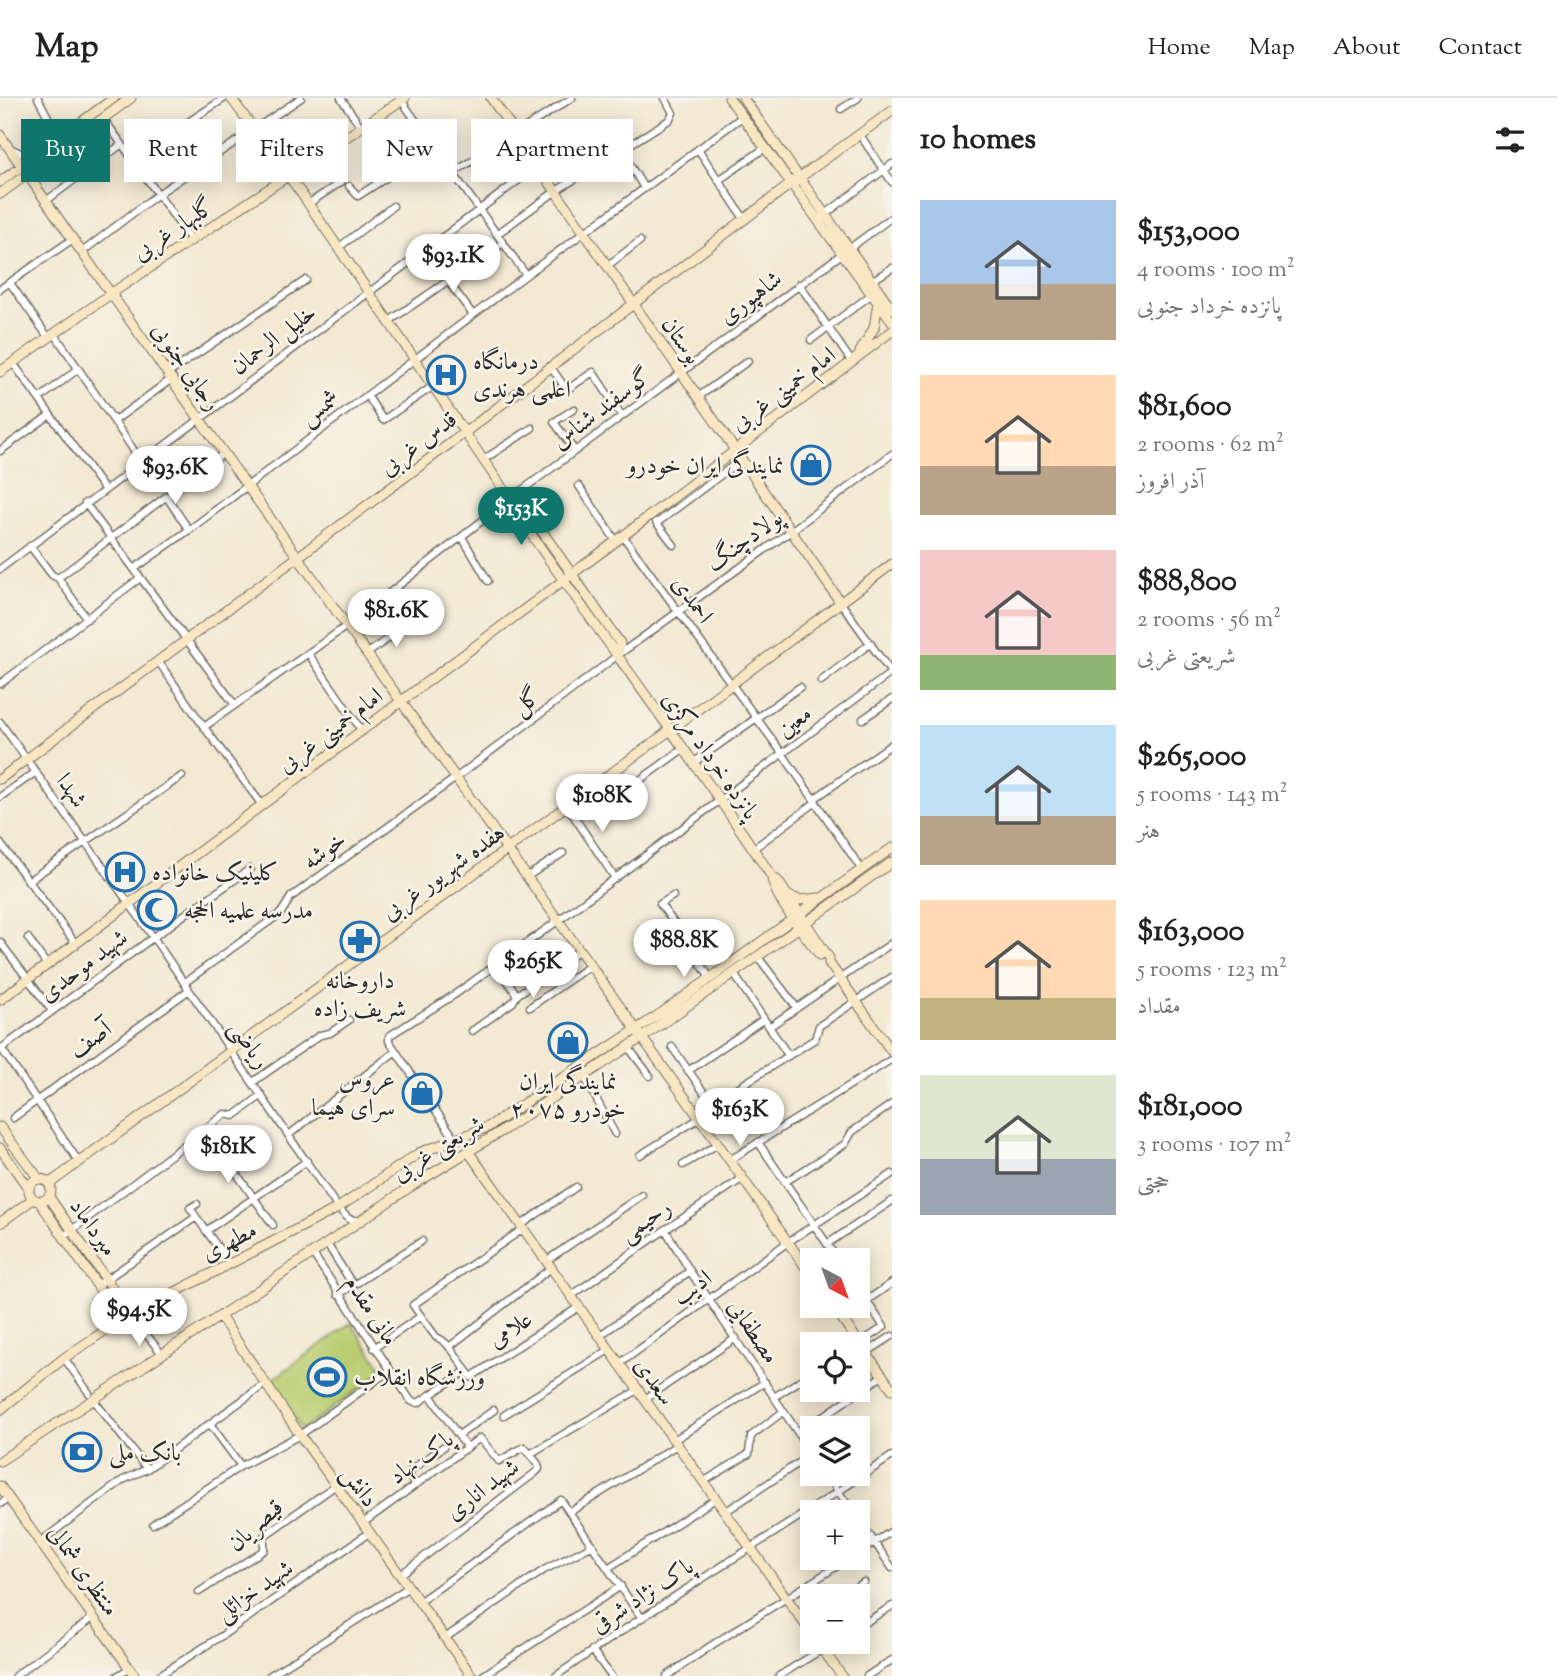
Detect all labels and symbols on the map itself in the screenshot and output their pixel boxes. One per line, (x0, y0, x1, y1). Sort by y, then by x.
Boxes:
street label: گلبهار غربی (126, 191, 222, 271)
pin: $93.1K (396, 234, 510, 294)
street label: شاهپوری (712, 263, 790, 334)
street label: خلیل الرحمان (224, 297, 324, 384)
street label: بوستان (652, 310, 709, 372)
street label: رجایی جنوبی (142, 316, 228, 419)
street label: امام خمینی غربی (724, 340, 845, 443)
place label: درمانگاه اعلمی هرندی (473, 346, 571, 408)
hospital icon: درمانگاه اعلمی هرندی (425, 354, 467, 396)
street label: گوسفند شناس (545, 361, 660, 459)
street label: شمس (293, 382, 347, 435)
street label: قدس غربی (373, 404, 465, 485)
shop icon: نمایندگی ایران خودرو (790, 444, 832, 486)
pin: $93.6K (118, 446, 232, 506)
place label: نمایندگی ایران خودرو (624, 447, 784, 484)
pin: $153K (472, 488, 570, 547)
street label: پولادچنگ (700, 501, 792, 581)
street label: احمدی (662, 569, 721, 631)
pin: $81.6K (339, 589, 453, 649)
street label: گل (506, 680, 549, 725)
street label: امام خمینی غربی (271, 681, 392, 784)
street label: پانزده خرداد مرکزی (652, 685, 767, 828)
street label: معین (770, 698, 820, 747)
street label: شهدا (46, 767, 95, 816)
pin: $108K (553, 774, 651, 834)
street label: هفده شهریور غربی (375, 817, 513, 930)
street label: خوشه (296, 824, 354, 879)
hospital icon: کلینیک خانواده (104, 851, 146, 893)
place label: کلینیک خانواده (152, 857, 278, 891)
mosque icon: مدرسه علمیه الحجه (136, 889, 178, 931)
place label: مدرسه علمیه الحجه (184, 895, 313, 929)
pharmacy icon: داروخانه شریف زاده (339, 920, 381, 962)
pin: $88.8K (627, 920, 741, 979)
street label: شهید موحدی (33, 922, 136, 1011)
pin: $265K (484, 940, 582, 1000)
place label: داروخانه شریف زاده (314, 965, 406, 1027)
street label: آصف (63, 1012, 122, 1068)
street label: ریاضی (219, 1014, 277, 1077)
shop icon: نمایندگی ایران خودرو ۲۰۷۵ (547, 1021, 589, 1063)
place label: نمایندگی ایران خودرو ۲۰۷۵ (510, 1063, 626, 1128)
place label: عروس سرای هیما (312, 1064, 395, 1126)
shop icon: عروس سرای هیما (401, 1072, 443, 1114)
pin: $163K (691, 1088, 789, 1148)
street label: شریعتی غربی (386, 1108, 492, 1191)
pin: $181K (179, 1126, 277, 1185)
street label: میرداماد (60, 1192, 125, 1264)
street label: رحیمی (613, 1192, 679, 1251)
street label: مطهری (196, 1214, 264, 1271)
north arrow (800, 1248, 870, 1318)
street label: ادیب (666, 1263, 720, 1315)
street label: مانی مقدم (333, 1269, 406, 1354)
pin: $94.5K (82, 1288, 196, 1348)
street label: مصطفایی (718, 1293, 787, 1372)
street label: علامی (482, 1304, 540, 1358)
street label: سعدی (625, 1351, 682, 1413)
sports icon: ورزشگاه انقلاب (306, 1356, 348, 1398)
place label: ورزشگاه انقلاب (354, 1362, 485, 1396)
street label: پاک نهاد (383, 1423, 463, 1494)
bank icon: بانک ملی (61, 1431, 103, 1473)
place label: بانک ملی (109, 1437, 181, 1471)
street label: شهید اناری (439, 1452, 527, 1530)
street label: دانش (332, 1459, 385, 1515)
street label: قیصریان (221, 1492, 292, 1561)
street label: منتظری شمالی (38, 1518, 127, 1624)
street label: پاک نژاد شرقی (585, 1550, 703, 1643)
street label: شهید خزائلی (209, 1552, 301, 1631)

